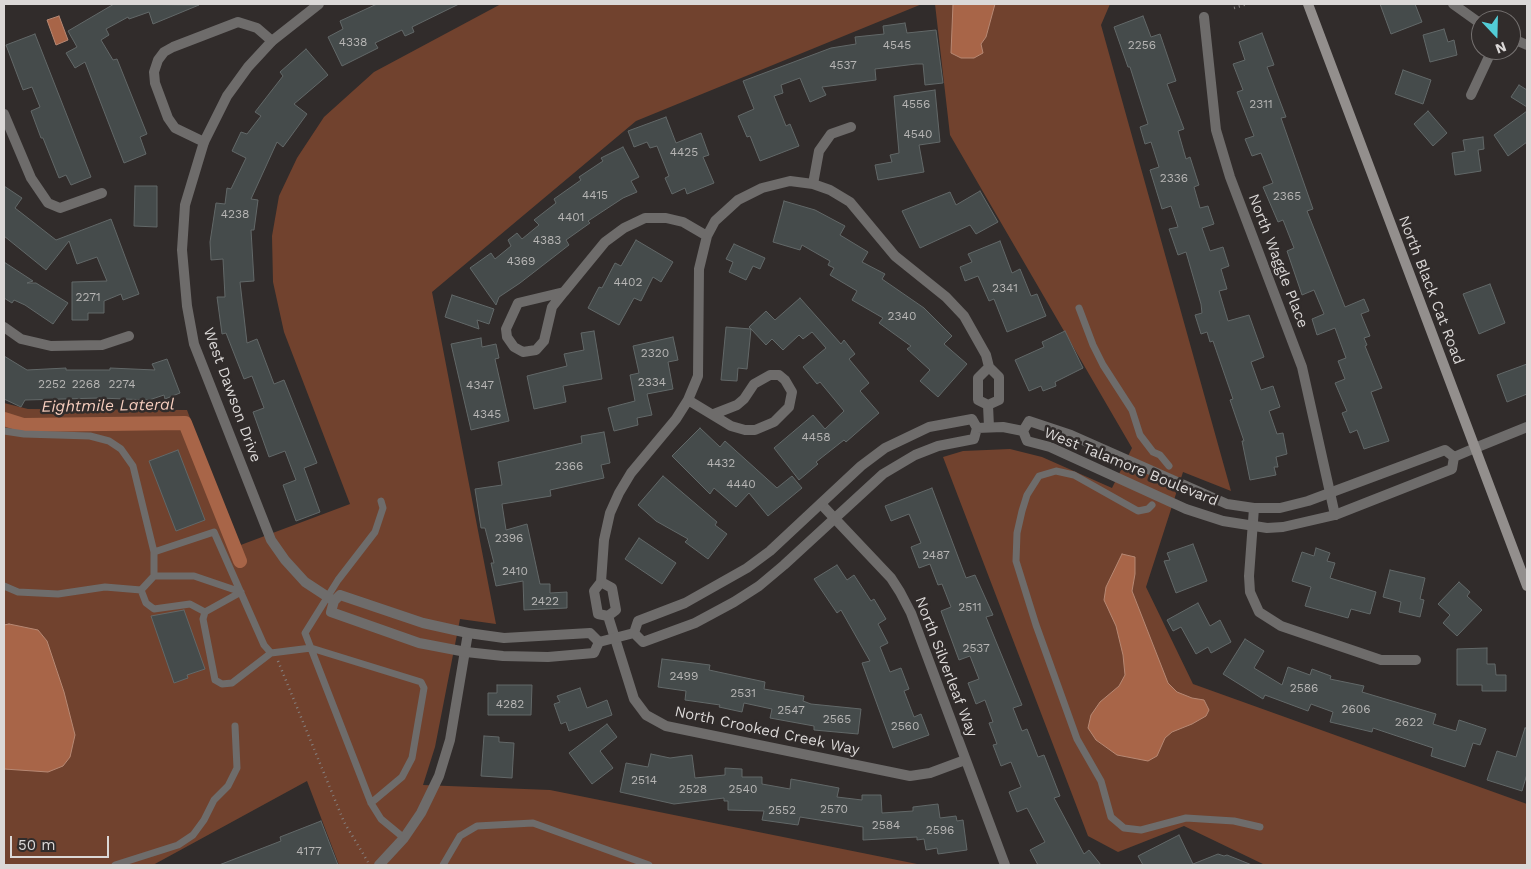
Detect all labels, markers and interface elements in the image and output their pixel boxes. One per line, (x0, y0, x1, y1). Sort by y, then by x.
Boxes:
north arrow (1471, 10, 1521, 60)
house number: 4338 (339, 35, 367, 49)
house number: 4545 (883, 38, 911, 52)
house number: 2256 (1128, 38, 1156, 52)
text: N (1493, 39, 1509, 57)
house number: 4537 (829, 58, 857, 72)
house number: 4556 (902, 97, 930, 111)
house number: 2311 (1249, 97, 1273, 111)
house number: 4540 (903, 127, 933, 141)
house number: 4425 (670, 145, 698, 159)
house number: 2336 (1160, 171, 1188, 185)
house number: 4415 (582, 188, 608, 202)
house number: 2365 (1273, 189, 1301, 203)
street label: North Waggle Place (1244, 191, 1312, 331)
house number: 4238 (221, 207, 249, 221)
house number: 4401 (558, 210, 584, 224)
street label: North Black Cat Road (1394, 213, 1468, 367)
house number: 4383 (533, 233, 561, 247)
house number: 4369 (506, 254, 536, 268)
house number: 4402 (613, 275, 643, 289)
house number: 2341 (992, 281, 1018, 295)
house number: 2271 (75, 290, 101, 304)
house number: 2340 (888, 309, 916, 323)
street label: West Dawson Drive (199, 325, 265, 465)
house number: 2320 (641, 346, 669, 360)
house number: 2334 (638, 375, 666, 389)
house number: 2252 (38, 377, 66, 391)
house number: 2268 (72, 377, 100, 391)
house number: 2274 (108, 377, 136, 391)
house number: 4347 (466, 378, 494, 392)
water label: Eightmile Lateral (41, 395, 175, 417)
house number: 4345 (473, 407, 501, 421)
street label: West Talamore Boulevard (1041, 424, 1221, 510)
house number: 4458 (801, 430, 831, 444)
house number: 4432 (707, 456, 735, 470)
house number: 2366 (555, 459, 583, 473)
house number: 4440 (726, 477, 756, 491)
house number: 2396 (495, 531, 523, 545)
house number: 2487 (922, 548, 950, 562)
house number: 2410 (502, 564, 528, 578)
house number: 2422 (531, 594, 559, 608)
street label: North Silverleaf Way (911, 594, 981, 740)
house number: 2511 (958, 600, 982, 614)
house number: 2537 (962, 641, 990, 655)
house number: 2499 (670, 669, 698, 683)
house number: 2586 (1290, 681, 1318, 695)
house number: 2531 (730, 686, 756, 700)
house number: 4282 (496, 697, 524, 711)
house number: 2606 (1341, 702, 1371, 716)
street label: North Crooked Creek Way (673, 703, 861, 759)
house number: 2547 (777, 703, 805, 717)
house number: 2565 (823, 712, 851, 726)
house number: 2622 (1395, 715, 1423, 729)
house number: 2560 (891, 719, 919, 733)
house number: 2514 (631, 773, 657, 787)
house number: 2528 (679, 782, 707, 796)
house number: 2540 (729, 782, 757, 796)
house number: 2570 (820, 802, 848, 816)
house number: 2552 (768, 803, 796, 817)
house number: 2584 (872, 818, 900, 832)
house number: 2596 (926, 823, 954, 837)
scale bar (12, 826, 111, 858)
text: 50 m (18, 836, 55, 854)
house number: 4177 (296, 844, 322, 858)

